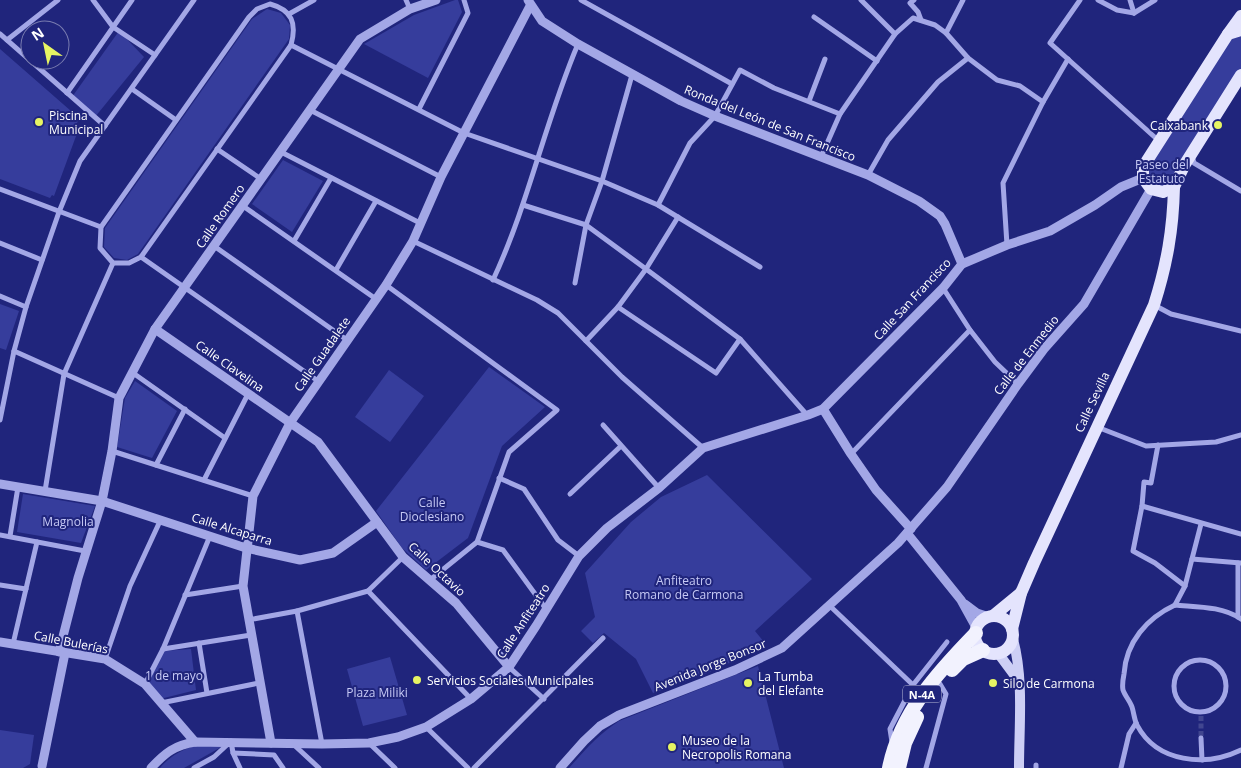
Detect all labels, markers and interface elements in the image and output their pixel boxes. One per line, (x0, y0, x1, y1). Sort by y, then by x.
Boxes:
north arrow (20, 20, 70, 70)
text: N (28, 23, 48, 45)
street label: Ronda del León de San Francisco (682, 81, 858, 165)
place label: Piscina Municipal (49, 107, 103, 138)
marker: Piscina Municipal (33, 116, 45, 128)
place label: Caixabank (1150, 117, 1209, 134)
marker: Caixabank (1212, 119, 1224, 131)
park label: Paseo del Estatuto (1135, 156, 1189, 187)
street label: Calle Romero (192, 181, 248, 251)
street label: Calle San Francisco (869, 254, 955, 344)
street label: Calle de Enmedio (990, 312, 1062, 398)
street label: Calle Guadalete (290, 313, 354, 395)
street label: Calle Clavelina (192, 336, 268, 396)
street label: Calle Sevilla (1071, 369, 1113, 435)
park label: Calle Dioclesiano (400, 494, 464, 525)
street label: Calle Alcaparra (190, 509, 274, 549)
park label: Magnolia (42, 513, 94, 530)
street label: Calle Octavio (405, 538, 469, 600)
park label: Anfiteatro Romano de Carmona (625, 572, 743, 603)
street label: Calle Anfiteatro (492, 580, 554, 662)
street label: Calle Bulerías (32, 626, 110, 658)
street label: Avenida Jorge Bonsor (651, 635, 769, 695)
park label: 1 de mayo (145, 667, 203, 684)
place label: La Tumba del Elefante (758, 668, 824, 699)
place label: Servicios Sociales Municipales (427, 672, 594, 689)
marker: Servicios Sociales Municipales (411, 674, 423, 686)
place label: Silo de Carmona (1003, 675, 1095, 692)
marker: La Tumba del Elefante (742, 677, 754, 689)
marker: Silo de Carmona (987, 677, 999, 689)
park label: Plaza Miliki (346, 684, 408, 701)
road number: N-4A (903, 686, 941, 702)
place label: Museo de la Necropolis Romana (682, 732, 792, 763)
marker: Museo de la Necropolis Romana (666, 741, 678, 753)

